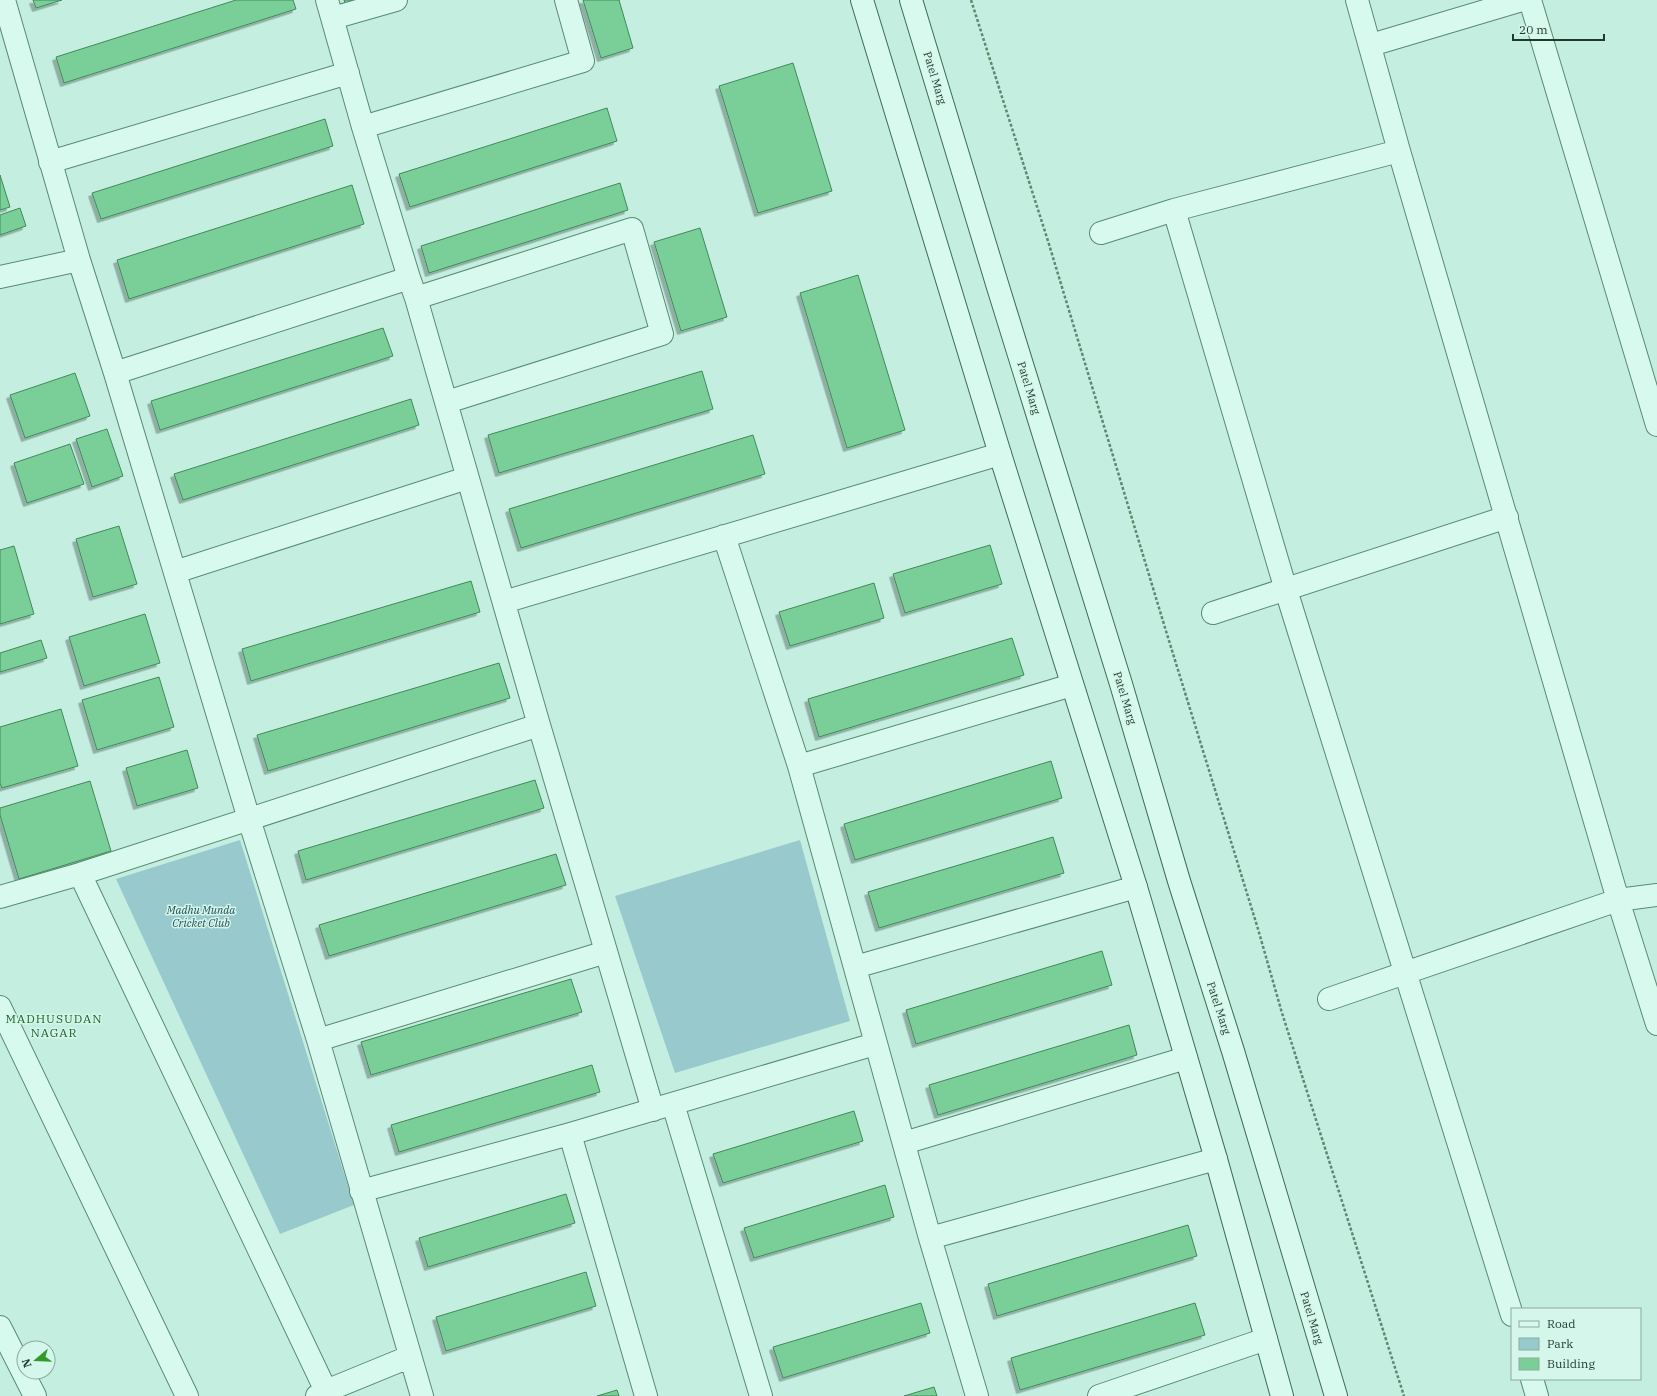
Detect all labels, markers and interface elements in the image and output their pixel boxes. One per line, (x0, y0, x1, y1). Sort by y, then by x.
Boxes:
scale bar (1513, 16, 1604, 42)
text: 20 m (1519, 22, 1548, 37)
street label: Patel Marg (920, 50, 950, 106)
street label: Patel Marg (1014, 360, 1044, 416)
street label: Patel Marg (1110, 670, 1140, 726)
park label: Madhu Munda Cricket Club (166, 903, 235, 930)
street label: Patel Marg (1204, 980, 1234, 1036)
district label: MADHUSUDAN NAGAR (5, 1011, 103, 1040)
street label: Patel Marg (1297, 1290, 1327, 1346)
legend (1511, 1308, 1641, 1380)
text: Road (1547, 1316, 1576, 1331)
text: Park (1547, 1336, 1573, 1351)
north arrow (16, 1340, 56, 1380)
text: Building (1547, 1356, 1595, 1371)
text: N (18, 1357, 35, 1370)

